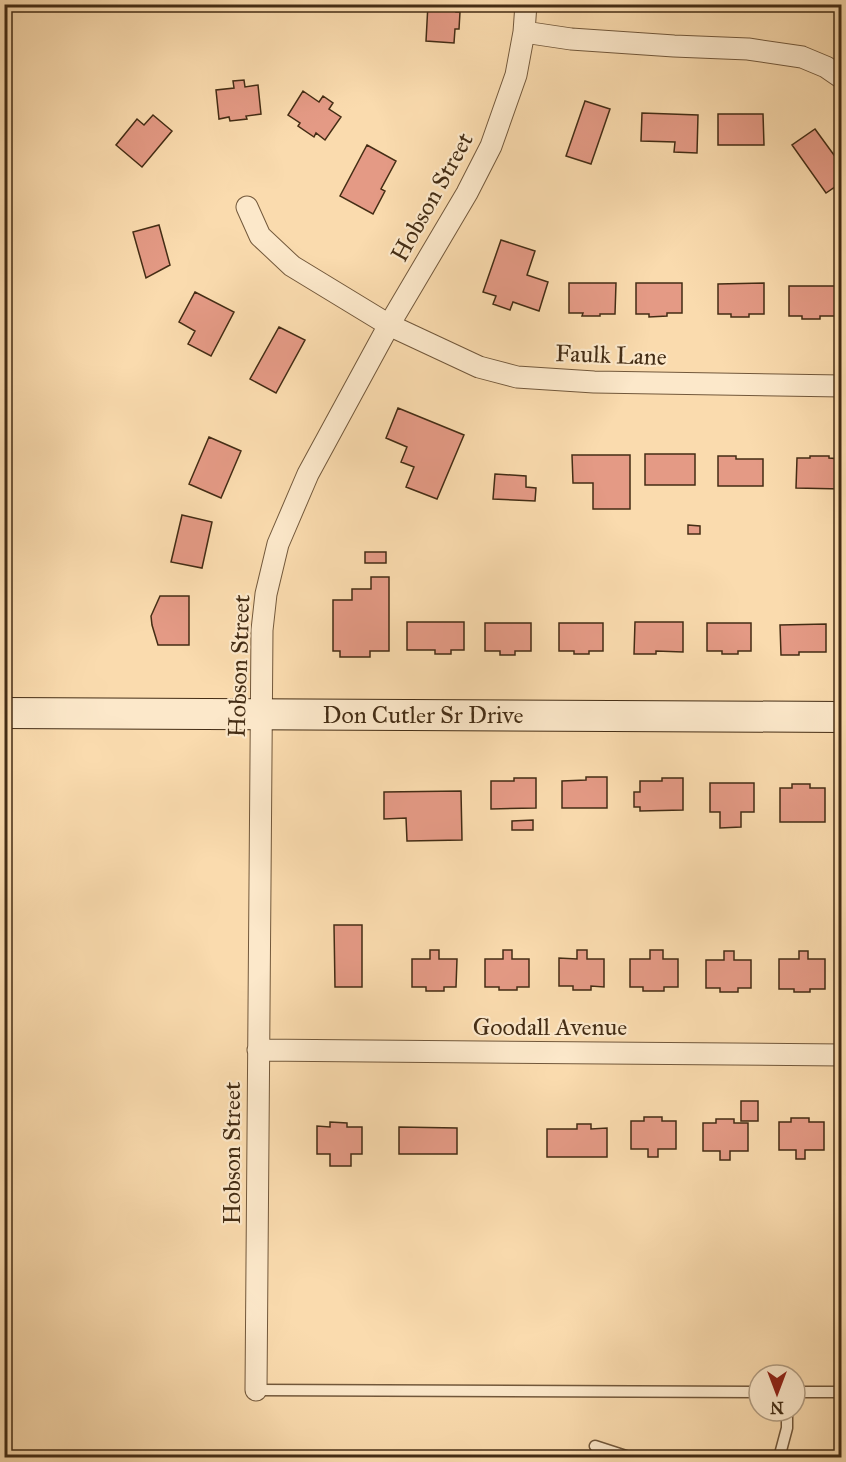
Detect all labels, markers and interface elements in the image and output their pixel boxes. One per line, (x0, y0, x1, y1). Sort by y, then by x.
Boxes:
street label: Hobson Street (384, 127, 480, 267)
street label: Faulk Lane (555, 338, 667, 372)
street label: Hobson Street (222, 593, 257, 738)
street label: Don Cutler Sr Drive (322, 700, 524, 730)
street label: Goodall Avenue (473, 1012, 627, 1042)
street label: Hobson Street (217, 1081, 247, 1225)
north arrow (747, 1363, 807, 1423)
text: N (770, 1398, 784, 1417)

